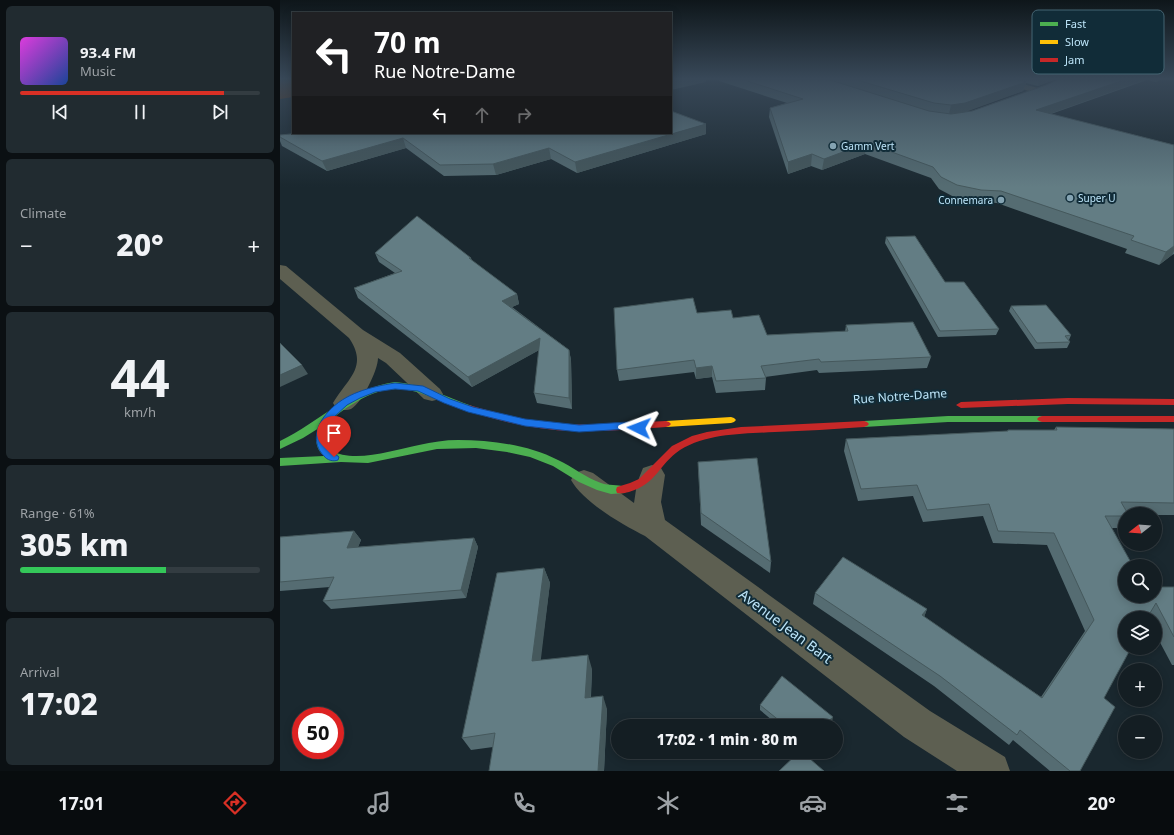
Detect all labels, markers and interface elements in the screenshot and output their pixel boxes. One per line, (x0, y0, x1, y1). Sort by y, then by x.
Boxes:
legend (1032, 10, 1164, 74)
text: Fast (1065, 16, 1086, 31)
text: 70 m (374, 23, 441, 61)
icon: left (308, 28, 360, 80)
text: Slow (1065, 34, 1089, 49)
text: 93.4 FM (80, 42, 136, 62)
text: Jam (1064, 52, 1084, 67)
text: Rue Notre-Dame (374, 59, 515, 83)
text: Music (80, 62, 116, 80)
icon: previous (49, 101, 71, 123)
icon: pause (129, 101, 151, 123)
icon: next (209, 101, 231, 123)
icon: left (429, 104, 451, 126)
icon: ahead (471, 104, 493, 126)
icon: right (513, 104, 535, 126)
place label: Gamm Vert (841, 139, 895, 153)
marker: Gamm Vert (828, 141, 838, 151)
place label: Super U (1078, 191, 1116, 205)
place label: Connemara (938, 193, 993, 207)
marker: Super U (1065, 193, 1075, 203)
marker: Connemara (996, 195, 1006, 205)
text: Climate (20, 204, 66, 222)
text: 20° (116, 224, 164, 265)
text: − (20, 230, 33, 260)
text: + (247, 230, 260, 260)
text: 44 (110, 341, 170, 412)
street label: Rue Notre-Dame (852, 384, 948, 408)
text: km/h (124, 403, 156, 421)
position arrow (618, 407, 660, 449)
pin (317, 416, 351, 457)
icon: arrive (323, 422, 345, 444)
text: Range · 61% (20, 504, 95, 522)
north arrow (1118, 507, 1162, 551)
map controls (1118, 507, 1162, 759)
text: 305 km (20, 524, 129, 565)
button: search (1118, 559, 1162, 603)
street label: Avenue Jean Bart (735, 585, 837, 667)
button: layers (1118, 611, 1162, 655)
text: Arrival (20, 663, 60, 681)
button: + (1118, 663, 1162, 707)
text: 17:02 (20, 683, 98, 724)
speed limit sign: 50 (292, 707, 344, 759)
button: − (1118, 715, 1162, 759)
text: 17:02 · 1 min · 80 m (656, 729, 798, 749)
icon: directions (221, 789, 249, 817)
icon: music (365, 789, 393, 817)
icon: phone (510, 789, 538, 817)
icon: climate (654, 789, 682, 817)
icon: car (799, 789, 827, 817)
icon: filters (943, 789, 971, 817)
text: 17:01 (58, 791, 104, 815)
text: 20° (1088, 791, 1116, 815)

